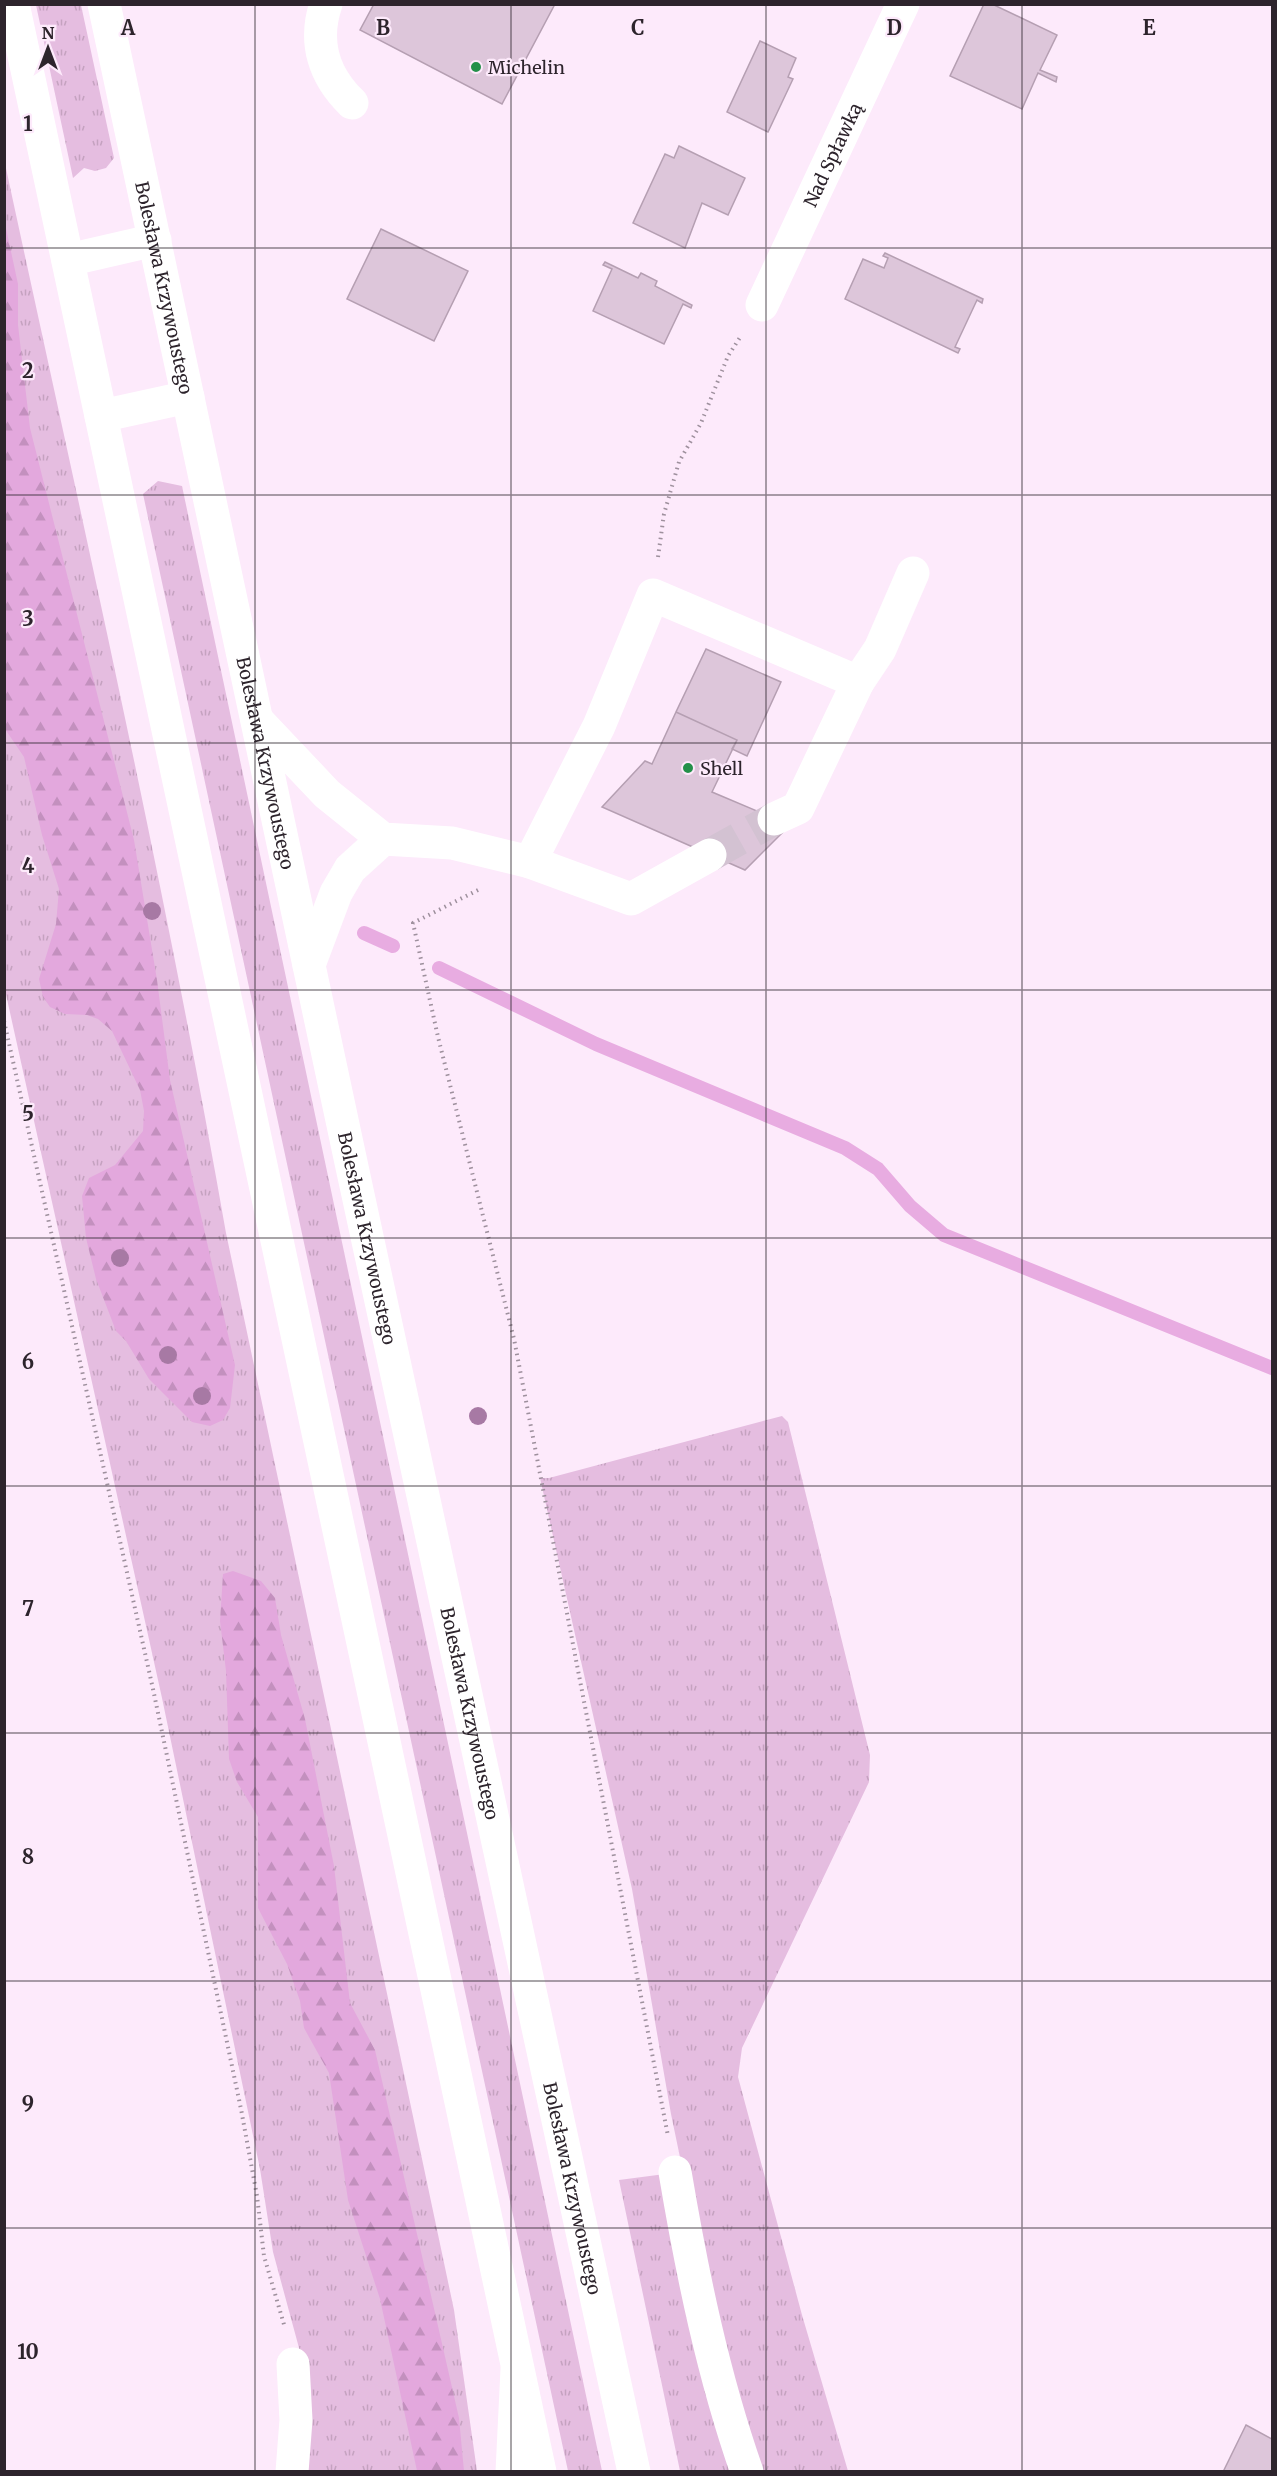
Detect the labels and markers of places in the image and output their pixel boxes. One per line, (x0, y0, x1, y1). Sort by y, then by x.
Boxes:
place label: Michelin (488, 56, 565, 79)
marker: Michelin (469, 60, 483, 74)
place label: Shell (700, 757, 743, 780)
marker: Shell (681, 761, 695, 775)

